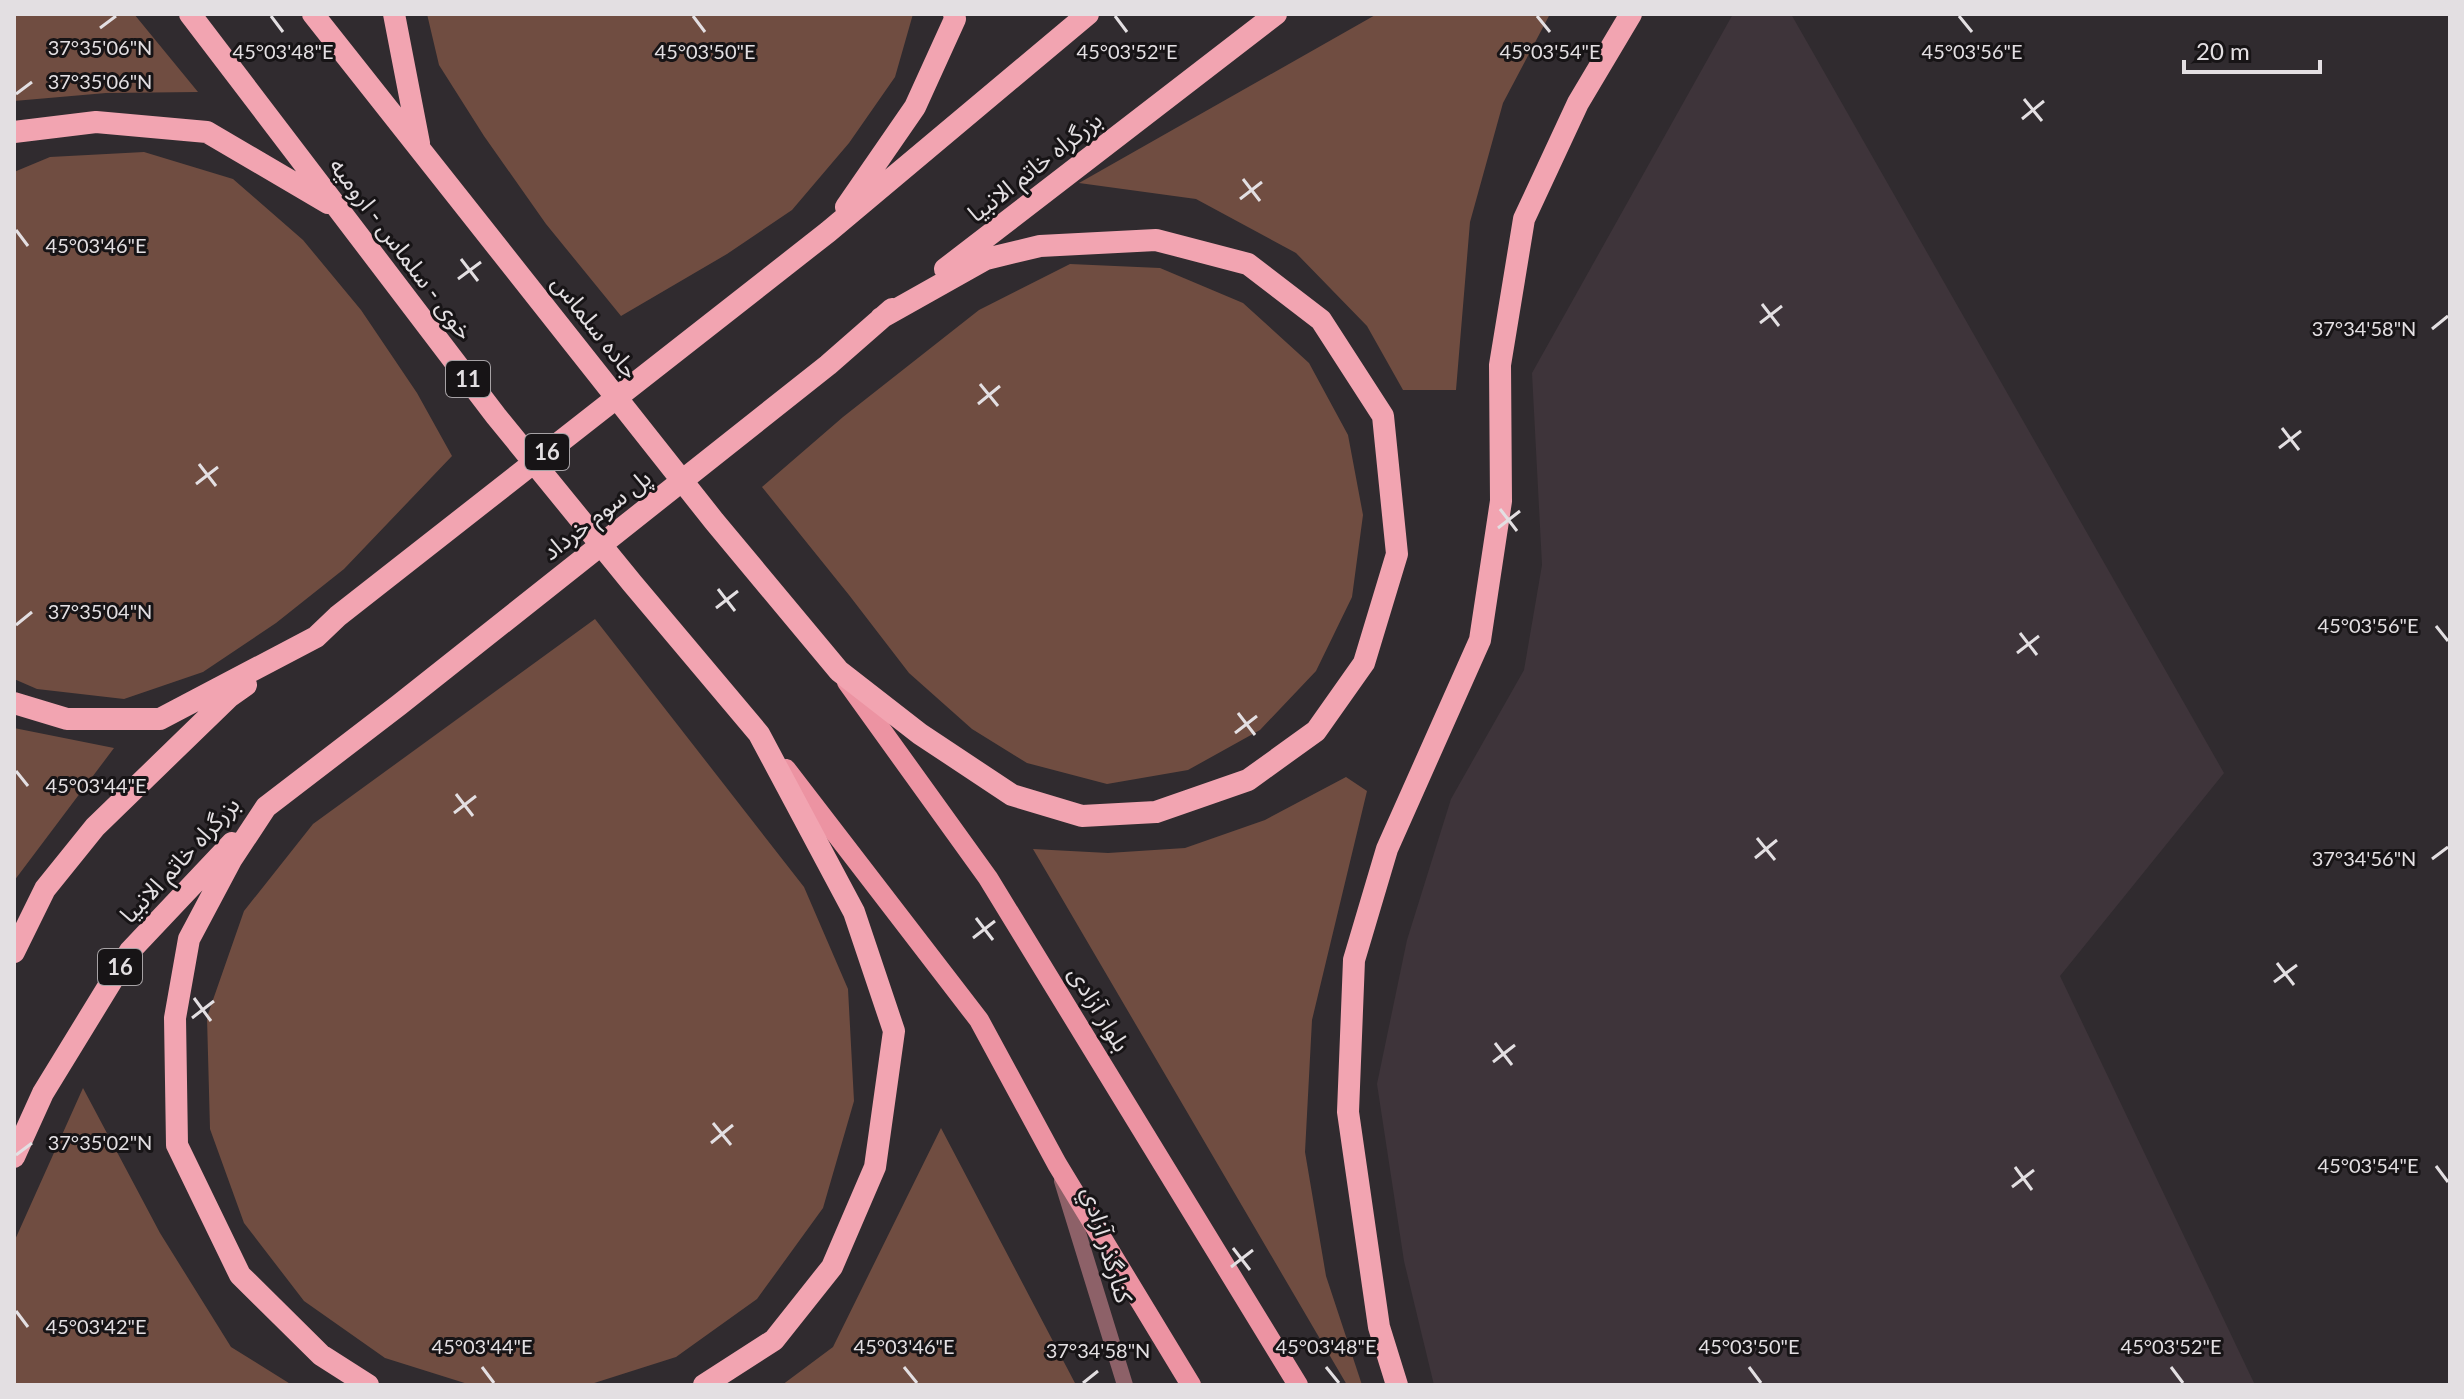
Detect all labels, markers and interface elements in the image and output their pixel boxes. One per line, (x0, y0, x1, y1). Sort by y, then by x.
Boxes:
scale bar (2184, 24, 2320, 74)
text: 37°35'06"N (48, 35, 152, 59)
text: 20 m (2196, 36, 2250, 65)
text: 45°03'48"E (233, 39, 333, 63)
text: 45°03'50"E (655, 39, 755, 63)
text: 45°03'52"E (1077, 39, 1177, 63)
text: 45°03'54"E (1500, 39, 1600, 63)
text: 45°03'56"E (1922, 39, 2022, 63)
text: 37°35'06"N (48, 69, 152, 93)
street label: بزرگراه خاتم الانبیا (961, 104, 1109, 230)
street label: خوی - سلماس - ارومیه (323, 151, 480, 345)
text: 45°03'46"E (46, 233, 146, 257)
street label: جاده سلماس (546, 268, 646, 384)
text: 37°34'58"N (2312, 316, 2416, 340)
road number: 11 (446, 361, 490, 397)
road number: 16 (525, 434, 569, 470)
street label: پل سوم خرداد (536, 462, 659, 569)
text: 37°35'04"N (48, 599, 152, 623)
text: 45°03'56"E (2318, 613, 2418, 637)
text: 45°03'44"E (46, 773, 146, 797)
street label: بزرگراه خاتم الانبیا (113, 790, 248, 931)
text: 37°34'56"N (2312, 846, 2416, 870)
road number: 16 (98, 949, 142, 985)
street label: بلوار آزادی (1063, 960, 1137, 1057)
text: 37°35'02"N (48, 1130, 152, 1154)
text: 45°03'54"E (2318, 1153, 2418, 1177)
street label: کنارگذر آزادي (1072, 1183, 1140, 1309)
text: 45°03'42"E (46, 1314, 146, 1338)
text: 45°03'44"E (432, 1334, 532, 1358)
text: 45°03'46"E (854, 1334, 954, 1358)
text: 45°03'48"E (1276, 1334, 1376, 1358)
text: 45°03'50"E (1699, 1334, 1799, 1358)
text: 45°03'52"E (2121, 1334, 2221, 1358)
text: 37°34'58"N (1046, 1338, 1150, 1362)

